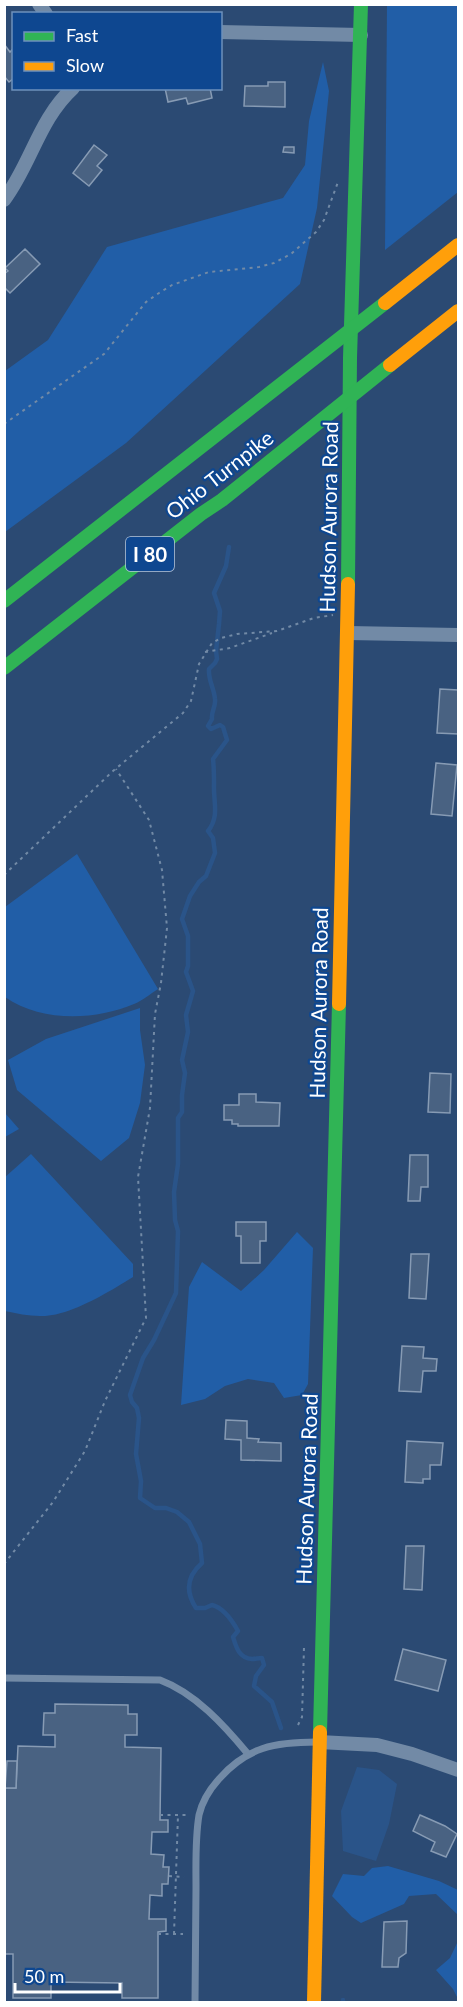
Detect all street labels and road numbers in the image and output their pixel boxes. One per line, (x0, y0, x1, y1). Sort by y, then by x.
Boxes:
street label: Hudson Aurora Road (314, 421, 342, 613)
street label: Ohio Turnpike (160, 424, 278, 524)
road number: I 80 (126, 537, 174, 571)
street label: Hudson Aurora Road (304, 907, 332, 1099)
street label: Hudson Aurora Road (290, 1393, 322, 1585)

